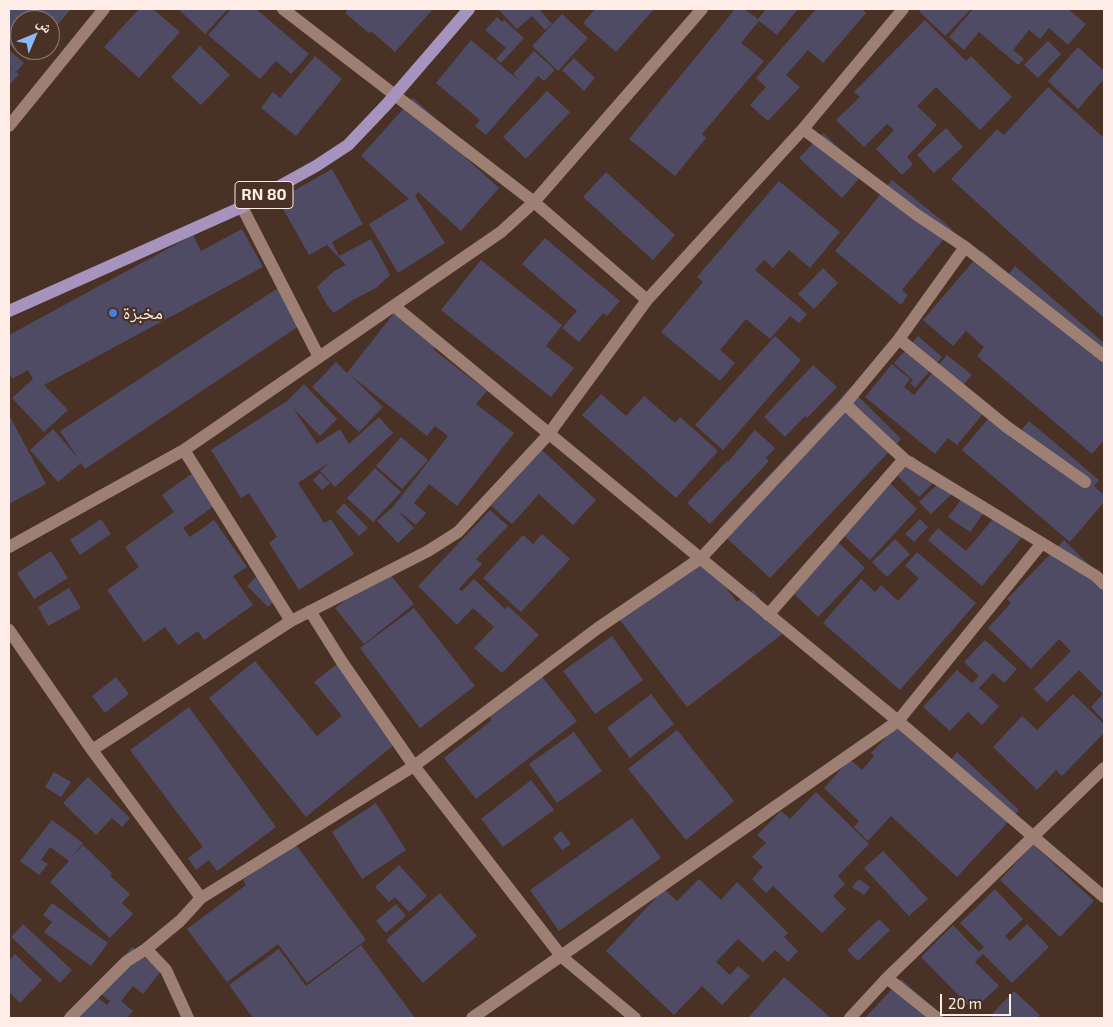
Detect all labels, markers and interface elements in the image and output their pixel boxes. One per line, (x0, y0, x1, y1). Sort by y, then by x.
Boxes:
north arrow (10, 10, 60, 60)
text: ش (34, 13, 57, 36)
road number: RN 80 (235, 182, 293, 208)
place label: مخبزة (123, 302, 163, 324)
marker: مخبزة (107, 307, 119, 319)
scale bar (943, 984, 1014, 1016)
text: 20 m (948, 994, 982, 1012)

